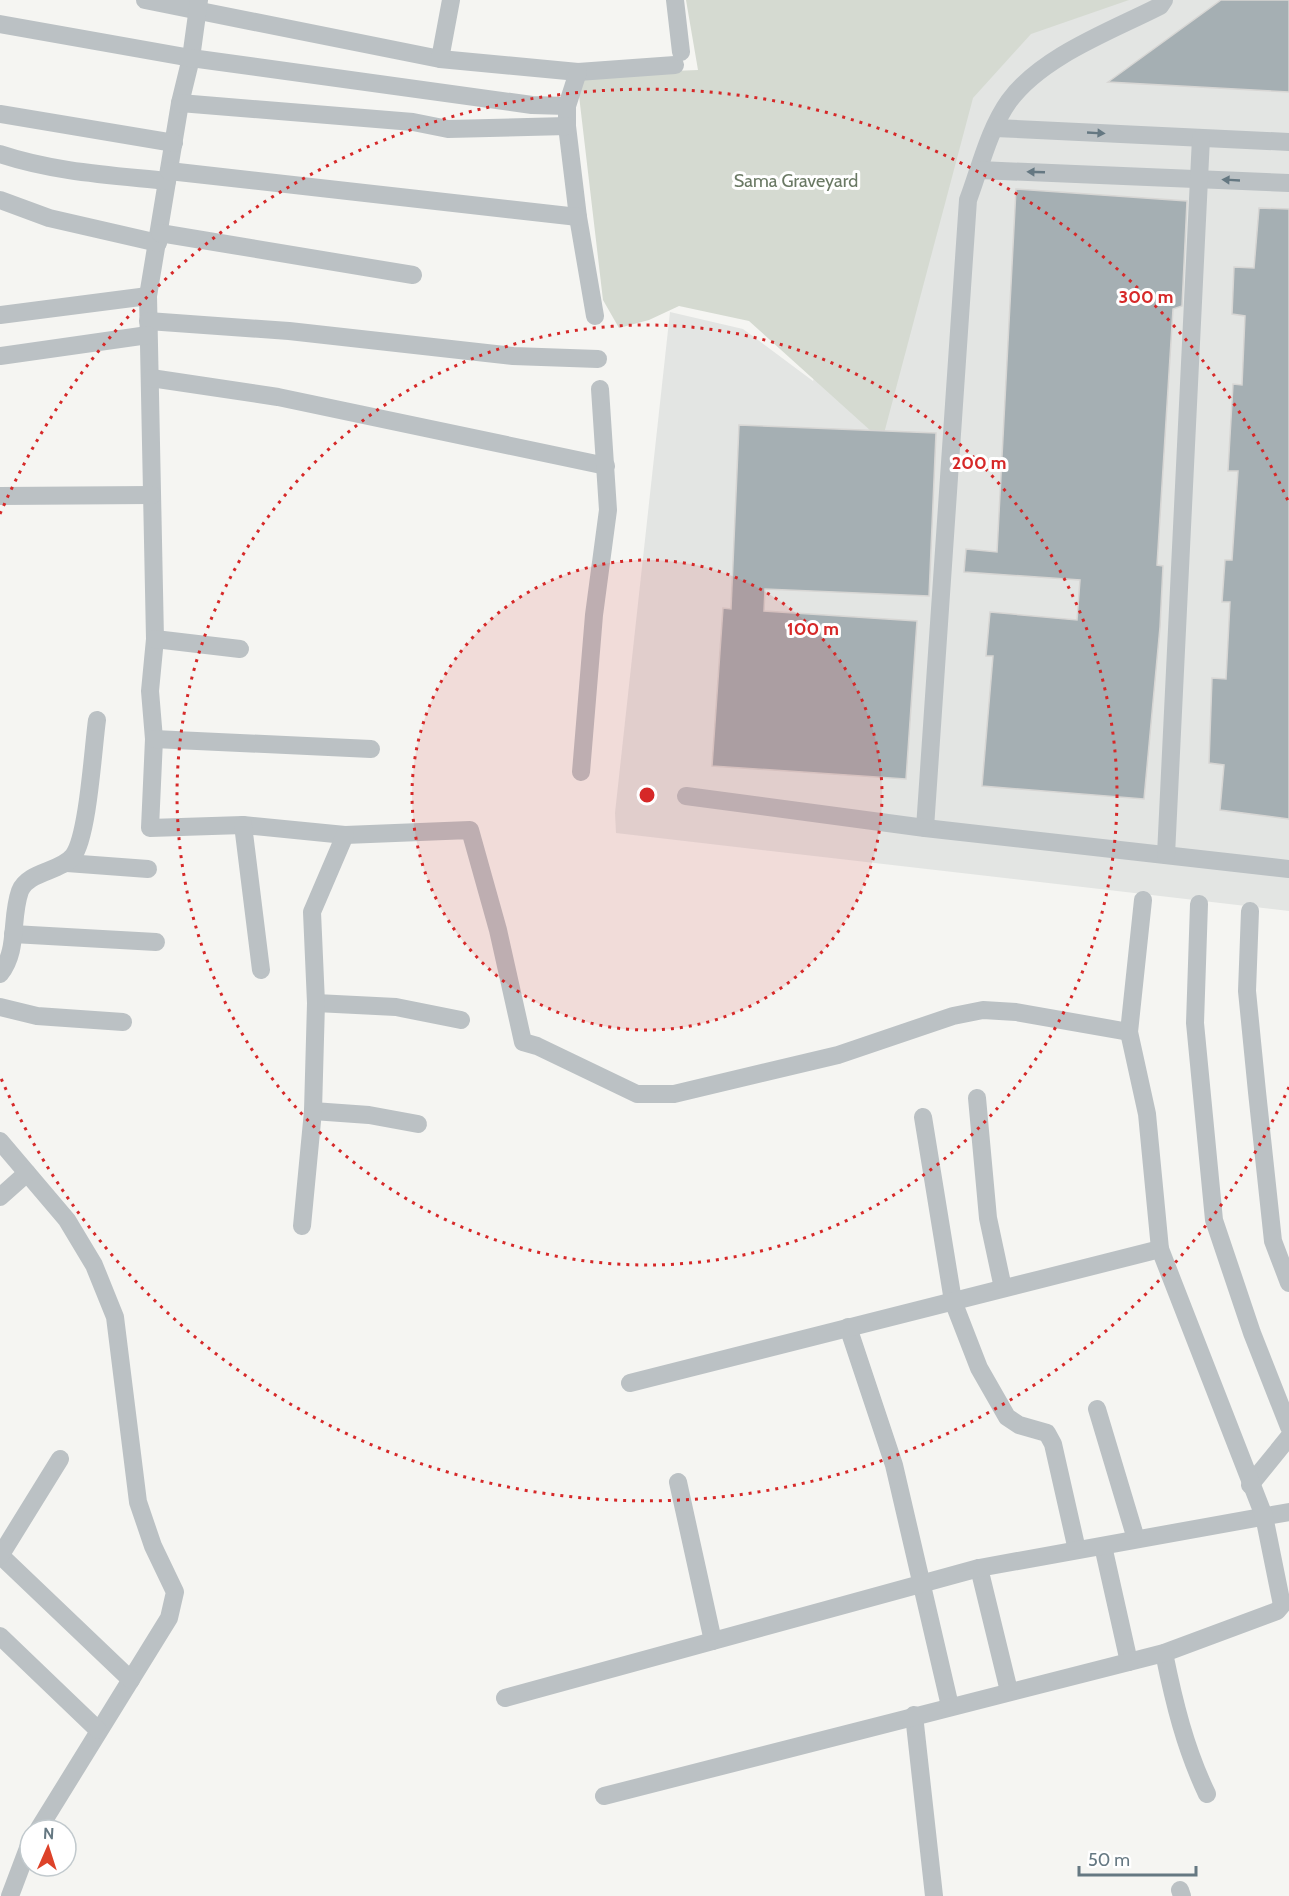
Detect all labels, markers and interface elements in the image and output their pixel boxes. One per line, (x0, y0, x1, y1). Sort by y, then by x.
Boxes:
one-way arrow (1086, 128, 1105, 137)
one-way arrow (1026, 167, 1045, 176)
park label: Sama Graveyard (734, 170, 858, 192)
one-way arrow (1221, 175, 1240, 184)
text: 300 m (1119, 286, 1173, 308)
text: 200 m (952, 452, 1006, 474)
text: 100 m (787, 618, 839, 640)
centre of rings (637, 785, 657, 805)
north arrow (18, 1818, 78, 1878)
text: N (43, 1824, 55, 1843)
scale bar (1079, 1839, 1196, 1877)
text: 50 m (1088, 1849, 1130, 1871)

